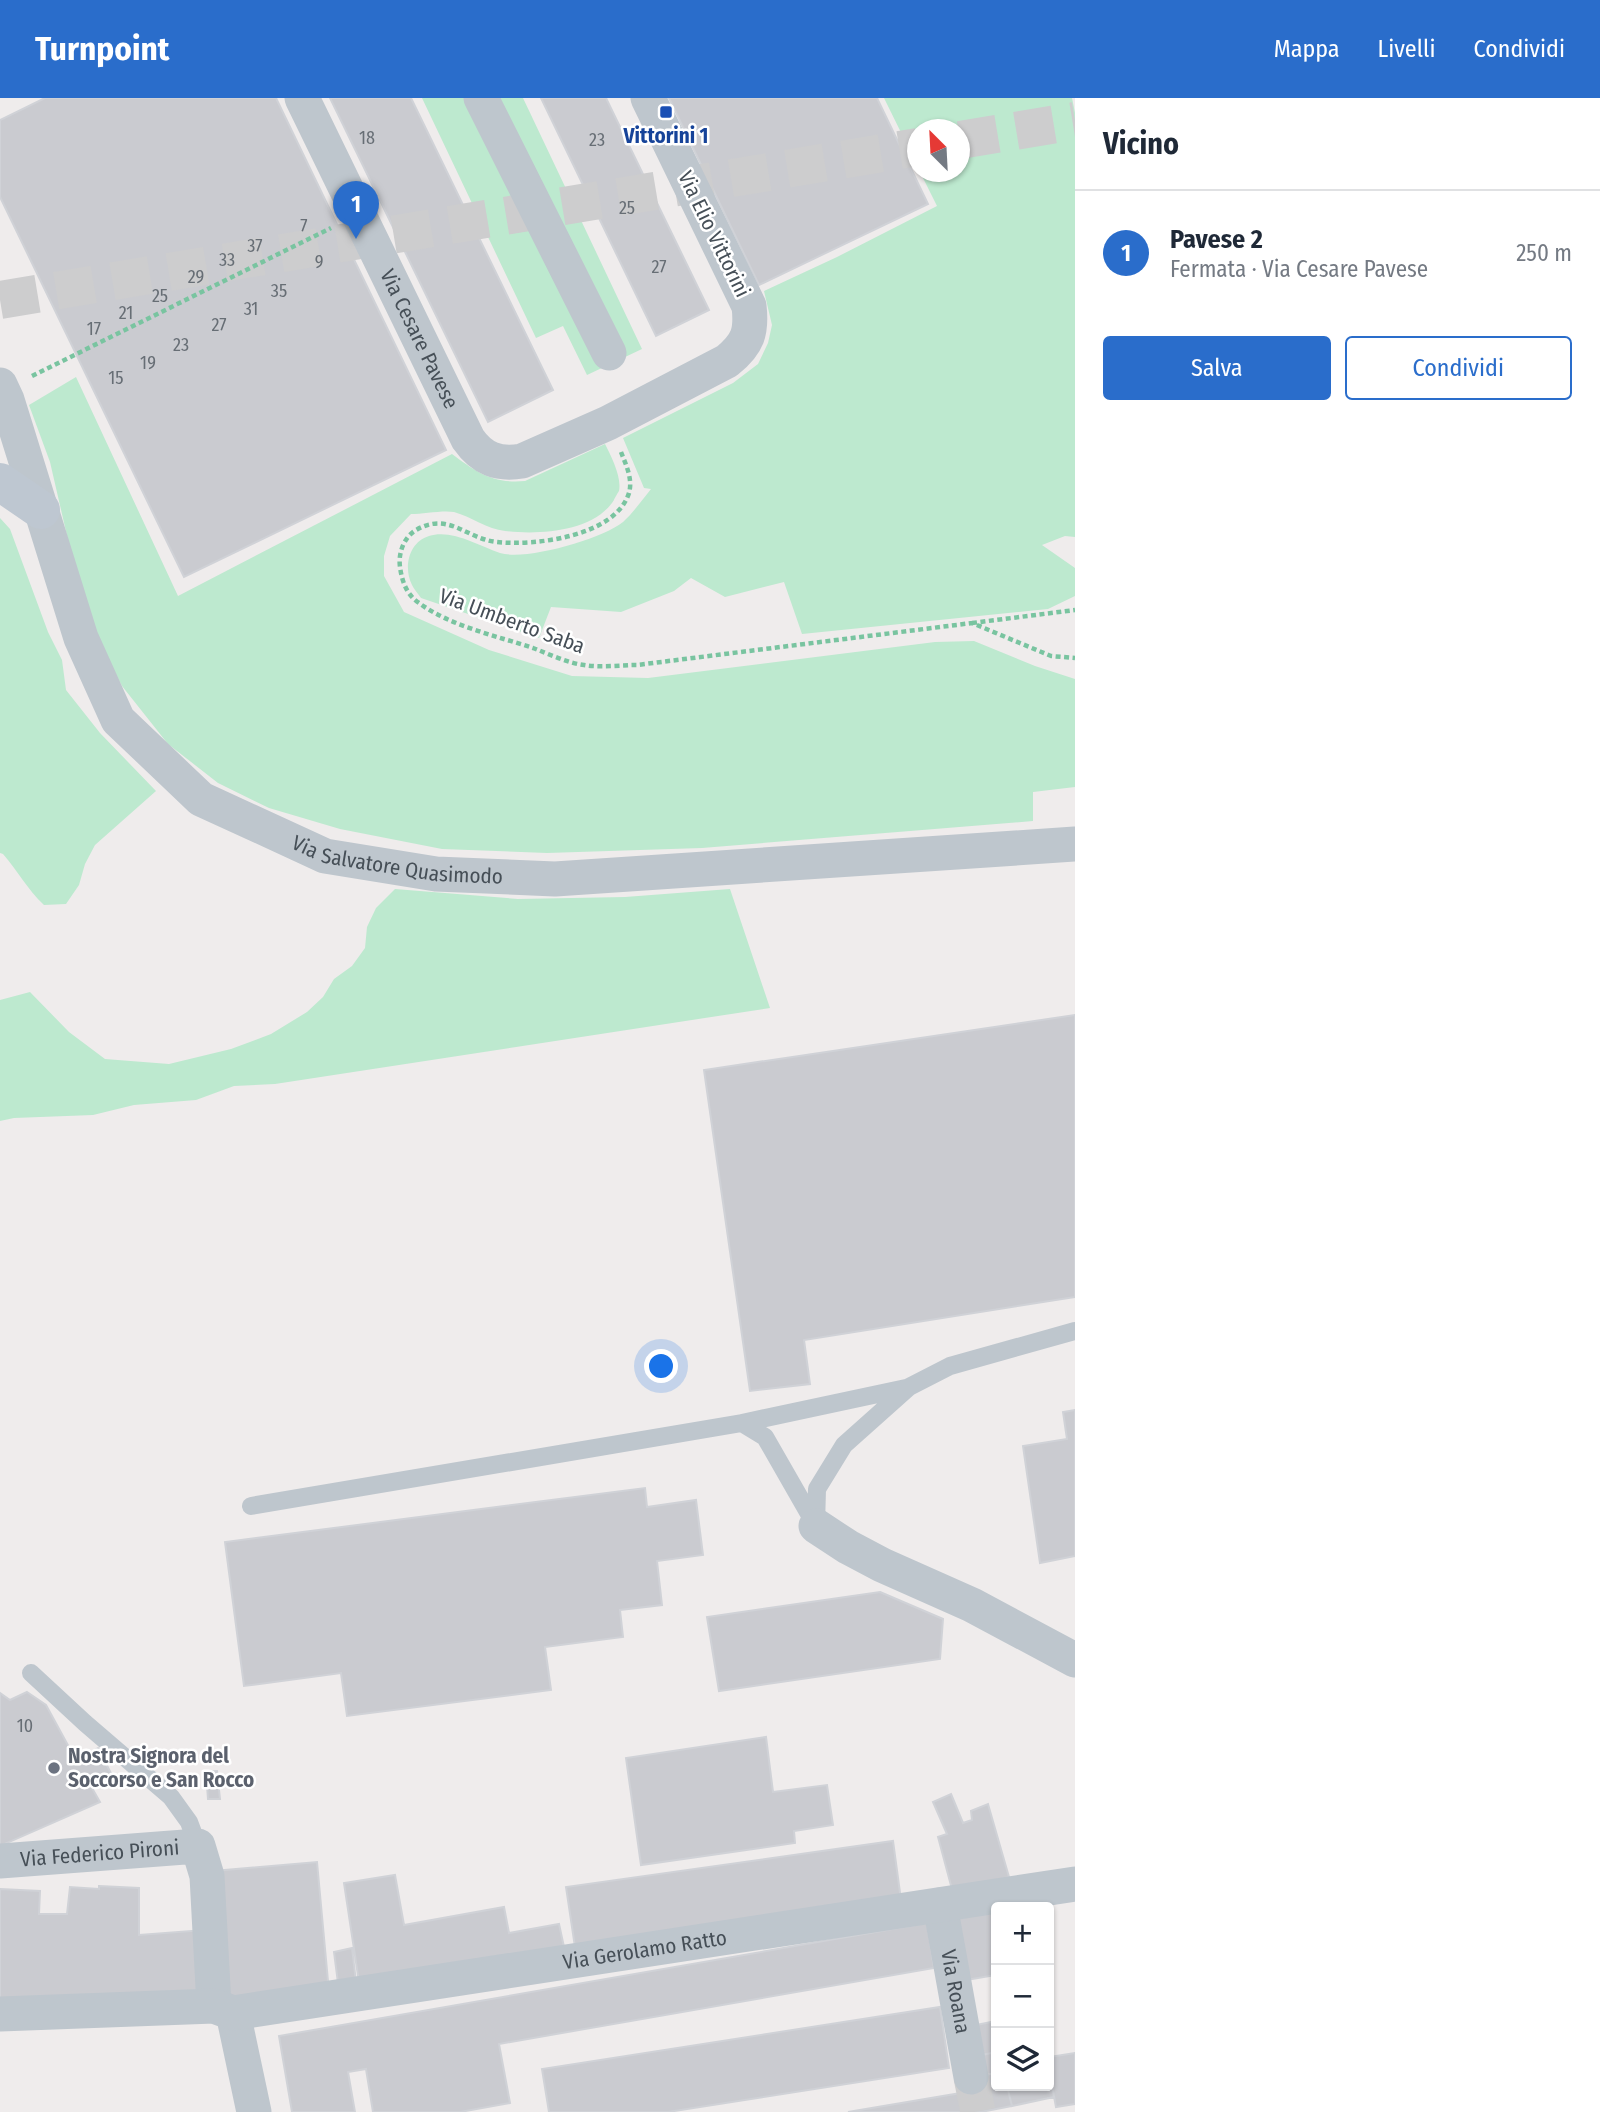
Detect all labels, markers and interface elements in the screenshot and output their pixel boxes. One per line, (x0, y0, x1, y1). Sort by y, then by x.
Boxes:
text: Turnpoint (35, 29, 169, 69)
text: Mappa (1274, 35, 1340, 63)
text: Livelli (1378, 35, 1435, 63)
text: Condividi (1473, 35, 1565, 63)
marker: Vittorini 1 (658, 104, 674, 120)
north arrow (907, 119, 970, 182)
place label: Vittorini 1 (623, 123, 708, 149)
text: Vicino (1103, 126, 1179, 162)
house number: 18 (359, 127, 375, 149)
house number: 23 (589, 129, 605, 151)
street label: Via Elio Vittorini (672, 167, 756, 301)
pin: 1 (333, 181, 379, 239)
house number: 25 (619, 197, 635, 219)
house number: 7 (300, 215, 308, 237)
text: Pavese 2 (1170, 224, 1263, 255)
house number: 37 (247, 235, 263, 257)
text: 1 (1121, 239, 1131, 267)
text: 250 m (1516, 239, 1572, 267)
house number: 33 (219, 249, 235, 271)
house number: 9 (315, 251, 323, 273)
text: Fermata · Via Cesare Pavese (1170, 255, 1428, 283)
house number: 27 (651, 256, 667, 278)
street label: Via Cesare Pavese (374, 265, 464, 413)
house number: 29 (188, 266, 204, 288)
house number: 35 (271, 280, 287, 302)
house number: 25 (152, 285, 168, 307)
house number: 31 (244, 298, 258, 320)
house number: 21 (119, 302, 133, 324)
house number: 27 (211, 314, 227, 336)
house number: 17 (87, 318, 101, 340)
house number: 23 (173, 334, 189, 356)
button: Salva (1103, 336, 1331, 400)
button: Condividi (1345, 336, 1572, 400)
house number: 19 (140, 352, 156, 374)
house number: 15 (108, 367, 124, 389)
street label: Via Umberto Saba (436, 583, 588, 659)
street label: Via Salvatore Quasimodo (288, 830, 503, 890)
your location (644, 1349, 678, 1383)
house number: 10 (17, 1715, 33, 1737)
place label: Nostra Signora del Soccorso e San Rocco (68, 1743, 254, 1793)
marker: Nostra Signora del Soccorso e San Rocco (46, 1760, 62, 1776)
street label: Via Federico Pironi (19, 1834, 180, 1872)
map controls (991, 1902, 1054, 2091)
button: + (991, 1902, 1054, 1965)
street label: Via Gerolamo Ratto (561, 1925, 728, 1975)
street label: Via Roana (935, 1948, 976, 2036)
button: − (991, 1965, 1054, 2028)
button: layers (991, 2028, 1054, 2091)

